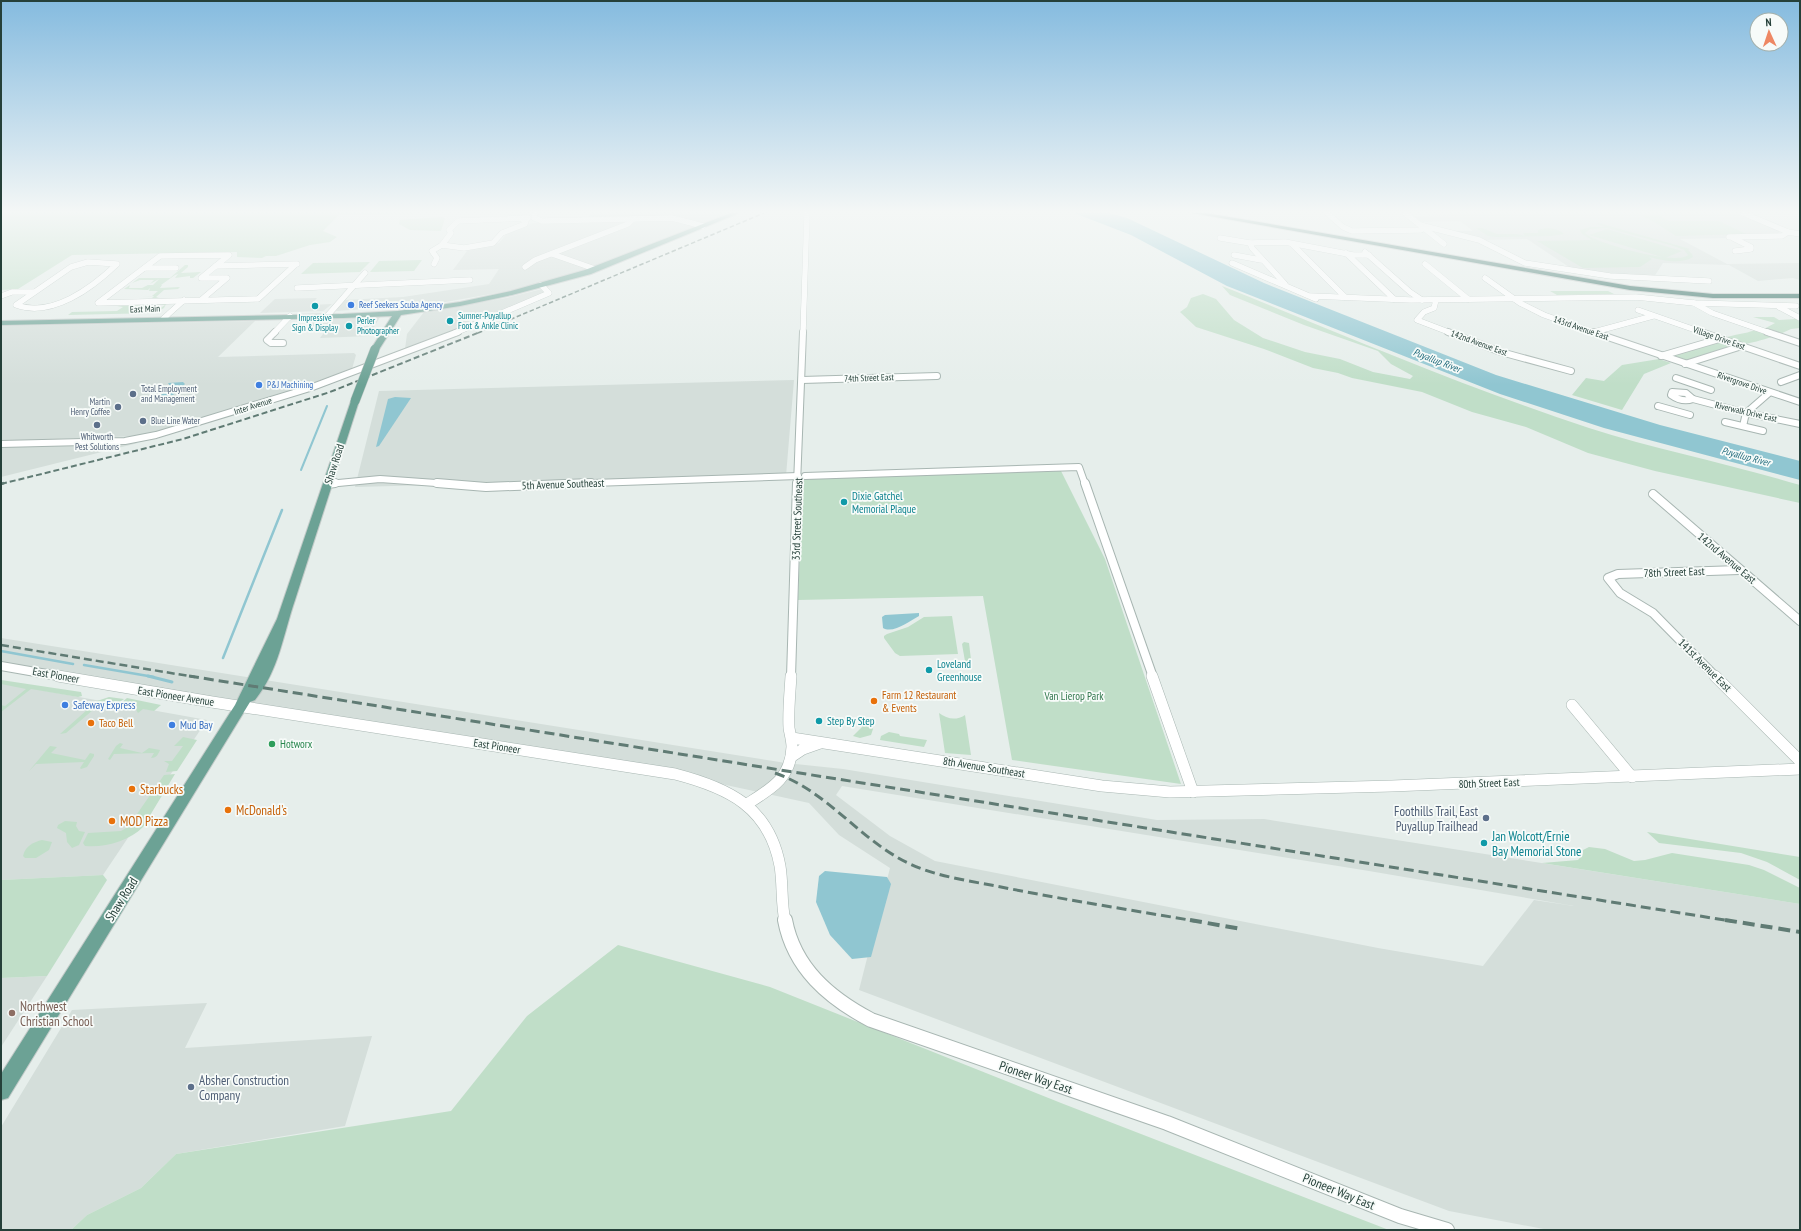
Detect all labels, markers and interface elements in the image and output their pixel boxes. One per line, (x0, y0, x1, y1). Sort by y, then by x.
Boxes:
north arrow (1749, 12, 1789, 52)
text: N (1765, 15, 1772, 29)
place label: Reef Seekers Scuba Agency (359, 299, 443, 310)
marker: Reef Seekers Scuba Agency (346, 300, 356, 310)
marker: Impressive Sign & Display (310, 301, 320, 311)
street label: East Main (130, 302, 160, 315)
place label: Sumner-Puyallup Foot & Ankle Clinic (458, 310, 519, 331)
place label: Impressive Sign & Display (292, 312, 339, 333)
street label: 143rd Avenue East (1552, 313, 1611, 342)
place label: Perler Photographer (357, 315, 400, 336)
marker: Sumner-Puyallup Foot & Ankle Clinic (445, 316, 455, 326)
marker: Perler Photographer (344, 321, 354, 331)
street label: Village Drive East (1691, 323, 1747, 352)
street label: 142nd Avenue East (1449, 327, 1509, 358)
water label: Puyallup River (1411, 346, 1463, 376)
street label: Rivergrove Drive (1716, 369, 1769, 396)
street label: 74th Street East (844, 371, 895, 384)
place label: P&J Machining (267, 379, 313, 390)
marker: P&J Machining (254, 380, 264, 390)
place label: Total Employment and Management (141, 383, 198, 404)
marker: Total Employment and Management (128, 389, 138, 399)
street label: Inter Avenue (233, 394, 273, 417)
place label: Martin Henry Coffee (70, 396, 110, 417)
street label: Riverwalk Drive East (1714, 399, 1779, 424)
marker: Martin Henry Coffee (113, 402, 123, 412)
place label: Blue Line Water (151, 415, 200, 426)
marker: Blue Line Water (138, 416, 148, 426)
marker: Whitworth Pest Solutions (92, 420, 102, 430)
place label: Whitworth Pest Solutions (75, 431, 119, 452)
street label: Shaw Road (321, 442, 347, 486)
water label: Puyallup River (1720, 444, 1773, 469)
street label: 5th Avenue Southeast (521, 476, 605, 492)
street label: 33rd Street Southeast (789, 477, 805, 561)
place label: Dixie Gatchel Memorial Plaque (852, 489, 917, 516)
marker: Dixie Gatchel Memorial Plaque (839, 497, 849, 507)
street label: 142nd Avenue East (1695, 529, 1759, 587)
street label: 78th Street East (1643, 564, 1705, 580)
street label: 141st Avenue East (1675, 635, 1735, 695)
place label: Loveland Greenhouse (937, 657, 982, 684)
street label: East Pioneer (32, 664, 80, 686)
marker: Loveland Greenhouse (924, 665, 934, 675)
street label: East Pioneer Avenue (137, 683, 216, 709)
place label: Farm 12 Restaurant & Events (882, 688, 956, 715)
park label: Van Lierop Park (1044, 689, 1104, 703)
marker: Farm 12 Restaurant & Events (869, 696, 879, 706)
place label: Safeway Express (73, 698, 136, 712)
marker: Safeway Express (60, 700, 70, 710)
place label: Step By Step (827, 714, 875, 728)
place label: Taco Bell (99, 716, 133, 730)
marker: Step By Step (814, 716, 824, 726)
marker: Taco Bell (86, 718, 96, 728)
place label: Mud Bay (180, 718, 213, 732)
marker: Mud Bay (167, 720, 177, 730)
street label: East Pioneer (473, 735, 521, 757)
place label: Hotworx (280, 737, 313, 751)
marker: Hotworx (267, 739, 277, 749)
street label: 8th Avenue Southeast (942, 754, 1026, 780)
street label: 80th Street East (1458, 775, 1520, 791)
place label: Starbucks (140, 781, 183, 798)
marker: Starbucks (127, 784, 137, 794)
place label: McDonald's (236, 802, 287, 819)
place label: Foothills Trail, East Puyallup Trailhead (1394, 803, 1478, 835)
marker: McDonald's (223, 805, 233, 815)
place label: MOD Pizza (120, 813, 168, 830)
marker: Foothills Trail, East Puyallup Trailhead (1481, 813, 1491, 823)
marker: MOD Pizza (107, 816, 117, 826)
place label: Jan Wolcott/Ernie Bay Memorial Stone (1491, 828, 1581, 860)
marker: Jan Wolcott/Ernie Bay Memorial Stone (1479, 838, 1489, 848)
street label: Shaw Road (101, 874, 142, 924)
place label: Northwest Christian School (20, 998, 93, 1030)
marker: Northwest Christian School (7, 1008, 17, 1018)
street label: Pioneer Way East (997, 1057, 1075, 1098)
place label: Absher Construction Company (199, 1072, 289, 1104)
marker: Absher Construction Company (186, 1082, 196, 1092)
street label: Pioneer Way East (1300, 1169, 1378, 1214)

